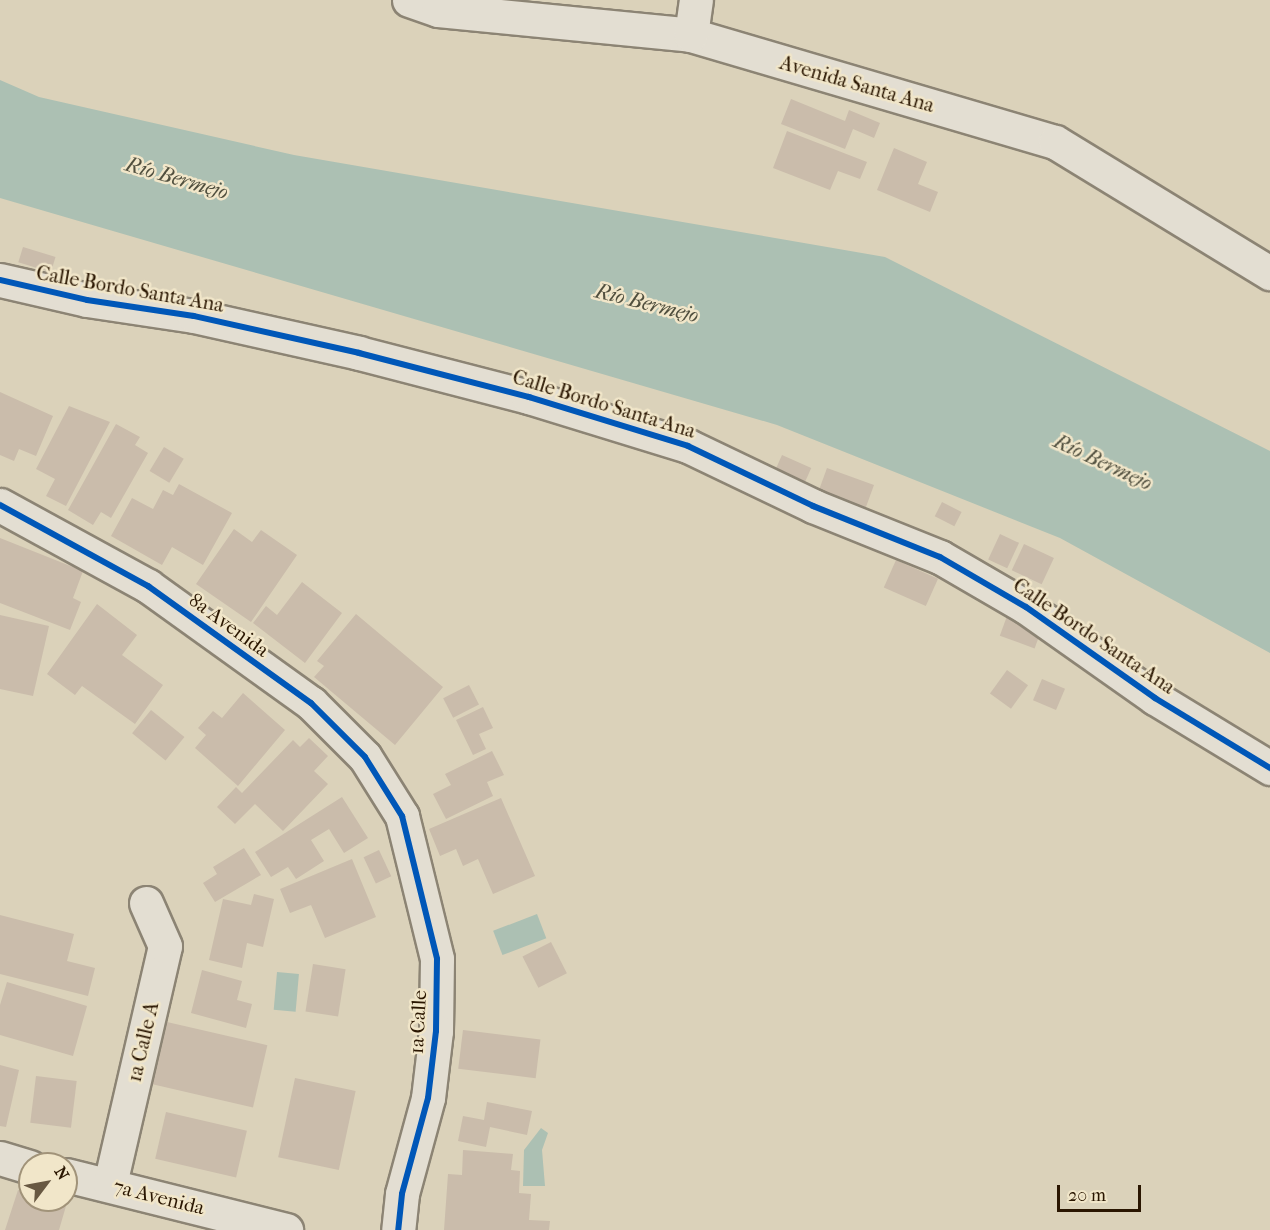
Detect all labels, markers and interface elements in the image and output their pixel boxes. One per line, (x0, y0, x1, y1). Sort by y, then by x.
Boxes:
street label: Avenida Santa Ana (777, 50, 937, 118)
water label: Río Bermejo (123, 151, 231, 205)
street label: Calle Bordo Santa Ana (34, 261, 226, 317)
water label: Río Bermejo (593, 278, 701, 328)
street label: Calle Bordo Santa Ana (510, 365, 698, 443)
water label: Río Bermejo (1050, 428, 1156, 496)
street label: Calle Bordo Santa Ana (1009, 573, 1179, 699)
street label: 8a Avenida (184, 588, 274, 662)
street label: 1a Calle (404, 989, 432, 1055)
street label: 1a Calle A (122, 1000, 164, 1084)
north arrow (18, 1152, 78, 1212)
text: N (51, 1163, 73, 1183)
scale bar (1060, 1173, 1144, 1211)
street label: 7a Avenida (111, 1174, 207, 1220)
text: 20 m (1068, 1185, 1106, 1206)

